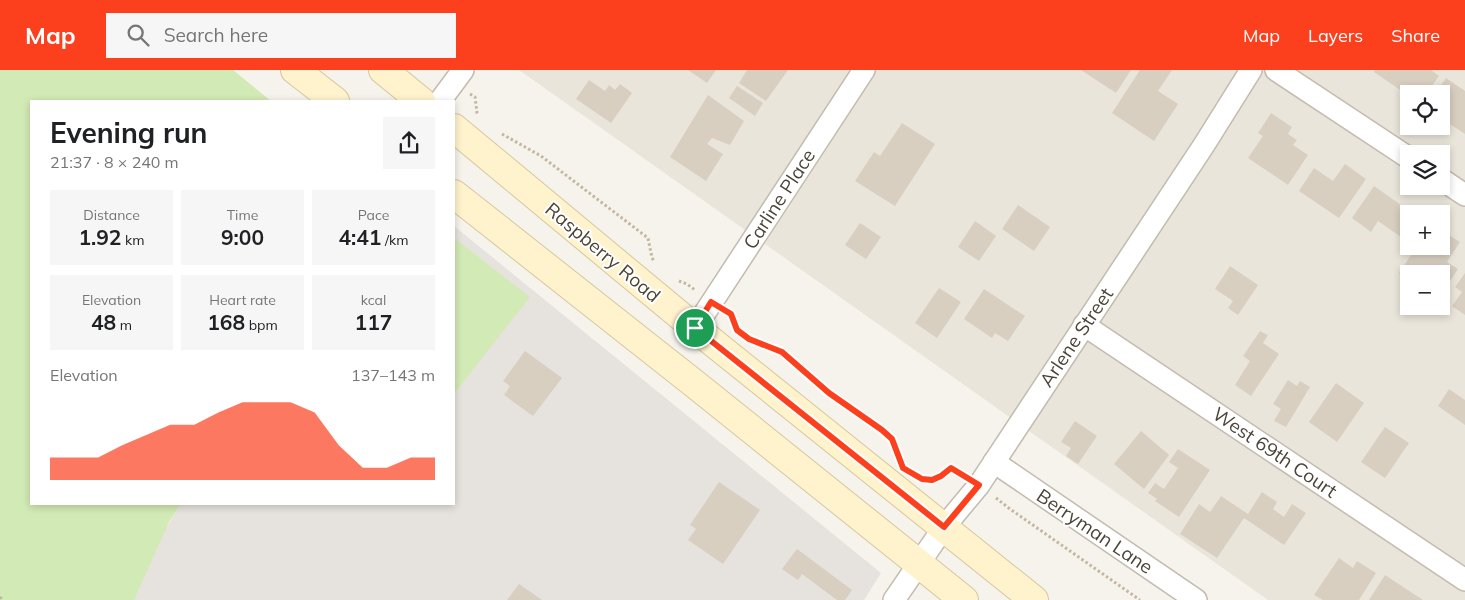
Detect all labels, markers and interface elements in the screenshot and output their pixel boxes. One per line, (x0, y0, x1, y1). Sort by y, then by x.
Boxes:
search box (106, 13, 456, 58)
text: Map (25, 20, 76, 50)
icon: search (124, 21, 152, 49)
text: Search here (164, 23, 268, 47)
text: Map (1243, 24, 1280, 47)
text: Layers (1308, 24, 1363, 47)
text: Share (1391, 24, 1440, 47)
map controls (1400, 85, 1450, 315)
button: locate (1400, 85, 1450, 135)
text: Evening run (50, 115, 207, 150)
button: share (383, 117, 435, 169)
street label: Carline Place (738, 145, 820, 253)
button: layers (1400, 145, 1450, 195)
text: 21:37 · 8 × 240 m (50, 152, 179, 172)
street label: Raspberry Road (540, 197, 666, 307)
button: + (1400, 205, 1450, 255)
text: Distance (83, 206, 140, 224)
text: Time (227, 206, 258, 224)
text: Pace (358, 206, 389, 224)
text: 1.92 (78, 224, 121, 250)
text: 9:00 (221, 224, 264, 250)
text: 4:41 (338, 224, 381, 250)
text: km (121, 231, 145, 249)
text: /km (381, 231, 409, 249)
button: − (1400, 265, 1450, 315)
street label: Arlene Street (1034, 282, 1118, 391)
text: Elevation (82, 291, 141, 309)
text: Heart rate (209, 291, 276, 309)
text: kcal (361, 291, 386, 309)
pin (674, 307, 716, 349)
text: 48 (91, 309, 116, 335)
text: 168 (207, 309, 245, 335)
text: 117 (355, 309, 392, 335)
icon: arrive (681, 314, 709, 342)
text: m (116, 316, 132, 334)
text: bpm (245, 316, 278, 334)
text: Elevation (50, 365, 118, 385)
text: 137–143 m (351, 365, 435, 385)
street label: West 69th Court (1208, 402, 1342, 503)
street label: Berryman Lane (1032, 483, 1158, 579)

